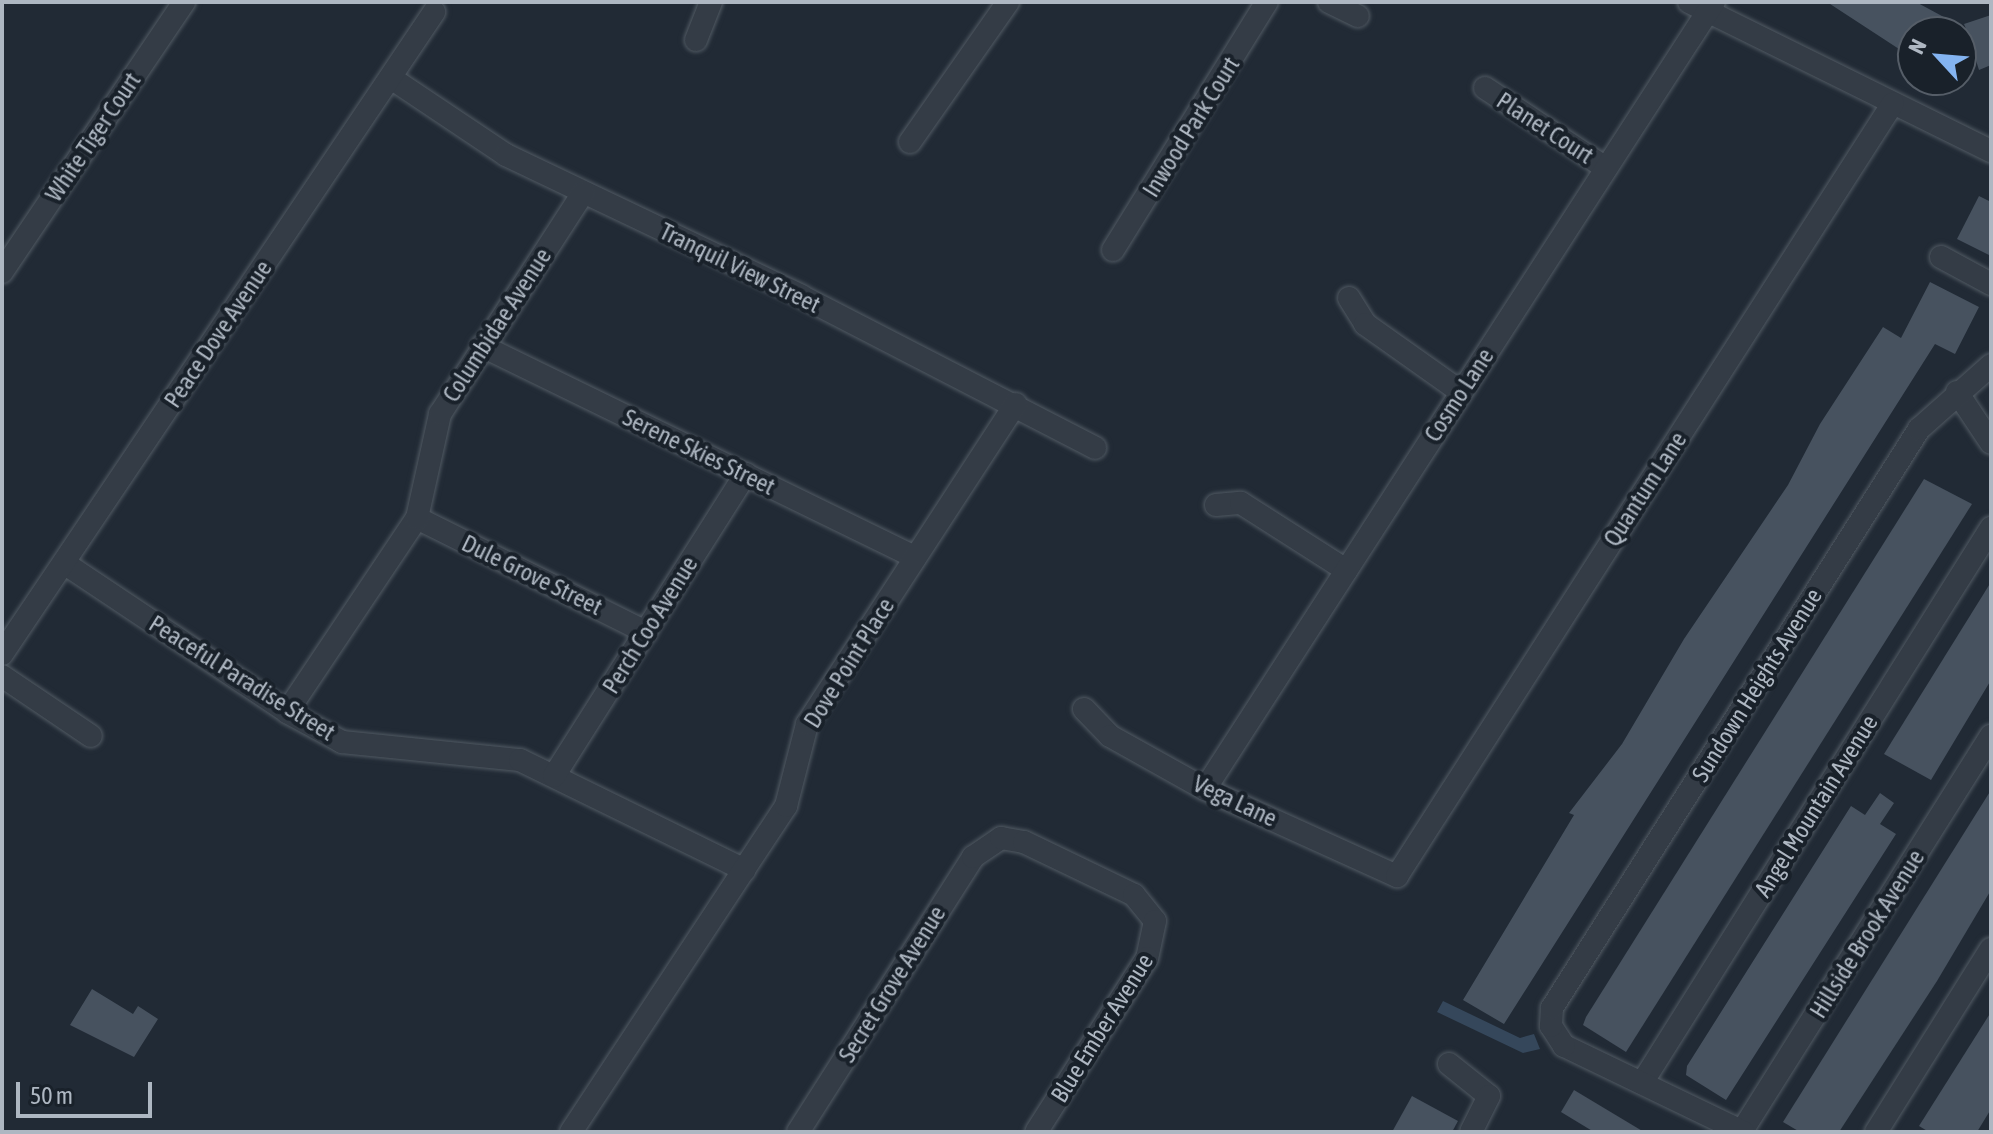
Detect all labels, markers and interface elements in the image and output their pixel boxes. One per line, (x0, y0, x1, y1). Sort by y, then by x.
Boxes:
north arrow (1897, 16, 1977, 96)
text: N (1903, 35, 1932, 58)
street label: Inwood Park Court (1136, 52, 1246, 202)
street label: White Tiger Court (39, 67, 147, 207)
street label: Planet Court (1491, 86, 1599, 170)
street label: Tranquil View Street (655, 217, 825, 319)
street label: Columbidae Avenue (437, 243, 557, 407)
street label: Peace Dove Avenue (158, 255, 278, 413)
street label: Cosmo Lane (1418, 343, 1500, 447)
street label: Serene Skies Street (618, 403, 780, 501)
street label: Quantum Lane (1597, 426, 1693, 552)
street label: Dule Grove Street (457, 529, 607, 621)
street label: Perch Coo Avenue (596, 551, 704, 699)
street label: Sundown Heights Avenue (1686, 583, 1828, 787)
street label: Dove Point Place (798, 593, 900, 733)
street label: Peaceful Paradise Street (144, 609, 340, 747)
street label: Angel Mountain Avenue (1748, 710, 1884, 902)
street label: Vega Lane (1188, 769, 1282, 833)
street label: Hillside Brook Avenue (1804, 845, 1930, 1023)
street label: Secret Grove Avenue (832, 900, 952, 1068)
street label: Blue Ember Avenue (1045, 948, 1159, 1108)
scale bar (20, 1066, 156, 1116)
text: 50 m (30, 1082, 73, 1109)

